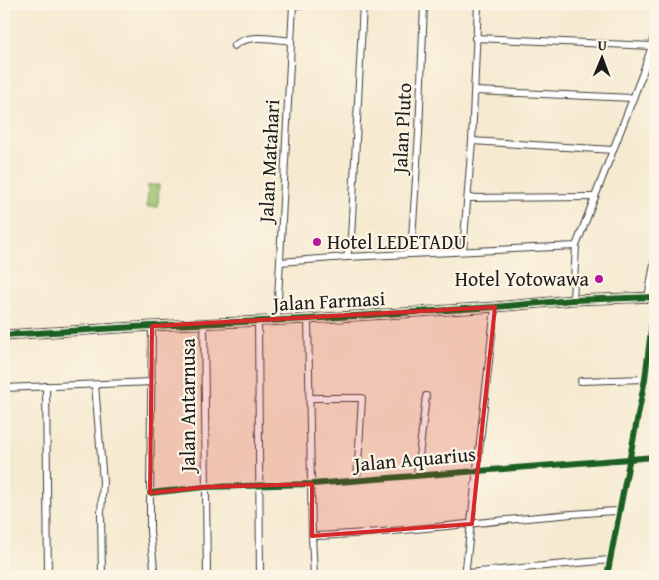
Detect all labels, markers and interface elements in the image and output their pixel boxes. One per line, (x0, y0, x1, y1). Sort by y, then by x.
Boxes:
north arrow (576, 32, 626, 82)
text: U (597, 35, 608, 55)
street label: Jalan Pluto (384, 82, 418, 177)
street label: Jalan Matahari (251, 98, 286, 226)
place label: Hotel LEDETADU (327, 227, 467, 256)
marker: Hotel LEDETADU (311, 236, 323, 248)
place label: Hotel Yotowawa (455, 264, 590, 293)
marker: Hotel Yotowawa (593, 273, 605, 285)
street label: Jalan Farmasi (269, 283, 386, 318)
street label: Jalan Antarnusa (173, 337, 202, 475)
street label: Jalan Aquarius (350, 439, 477, 479)

